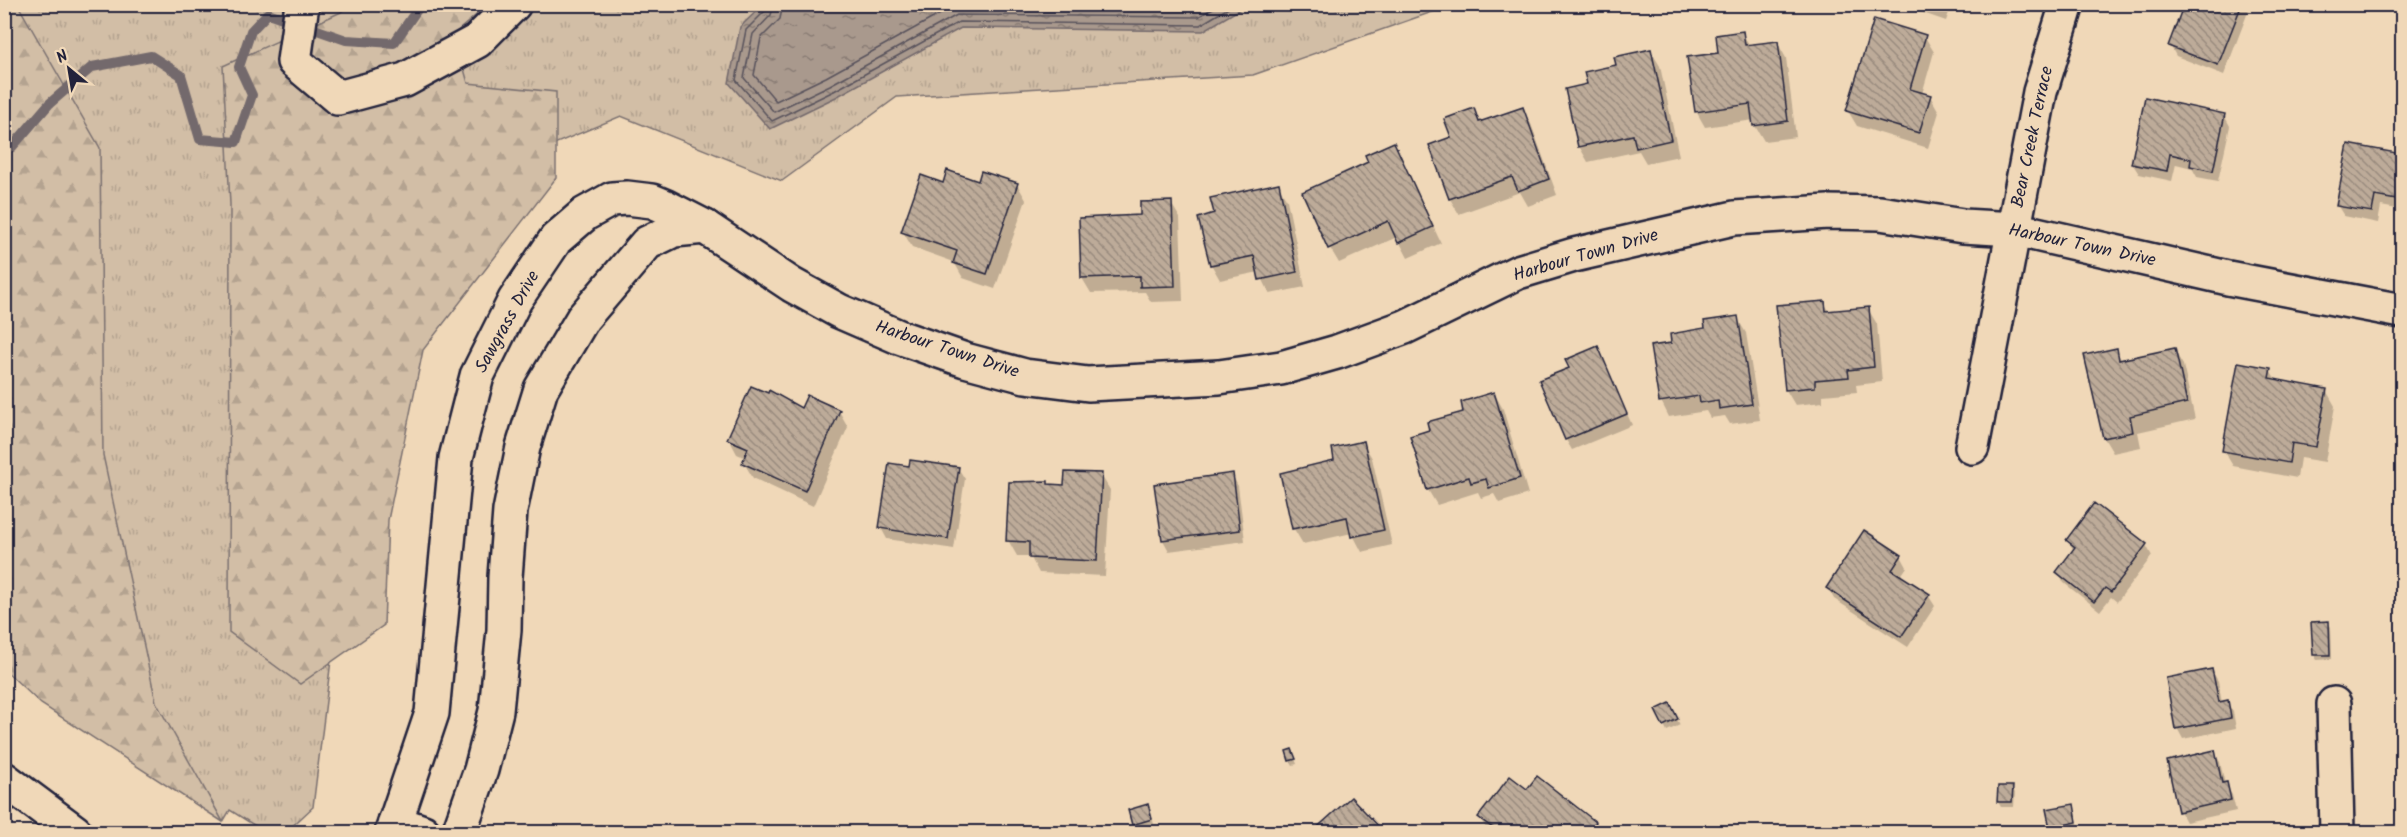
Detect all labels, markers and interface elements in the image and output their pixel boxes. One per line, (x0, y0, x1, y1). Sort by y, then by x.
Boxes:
north arrow (39, 39, 99, 99)
text: N (52, 44, 73, 71)
street label: Bear Creek Terrace (2004, 64, 2062, 210)
street label: Harbour Town Drive (2006, 216, 2158, 276)
street label: Harbour Town Drive (1510, 221, 1662, 291)
street label: Sawgrass Drive (468, 265, 548, 379)
street label: Harbour Town Drive (871, 313, 1023, 387)

